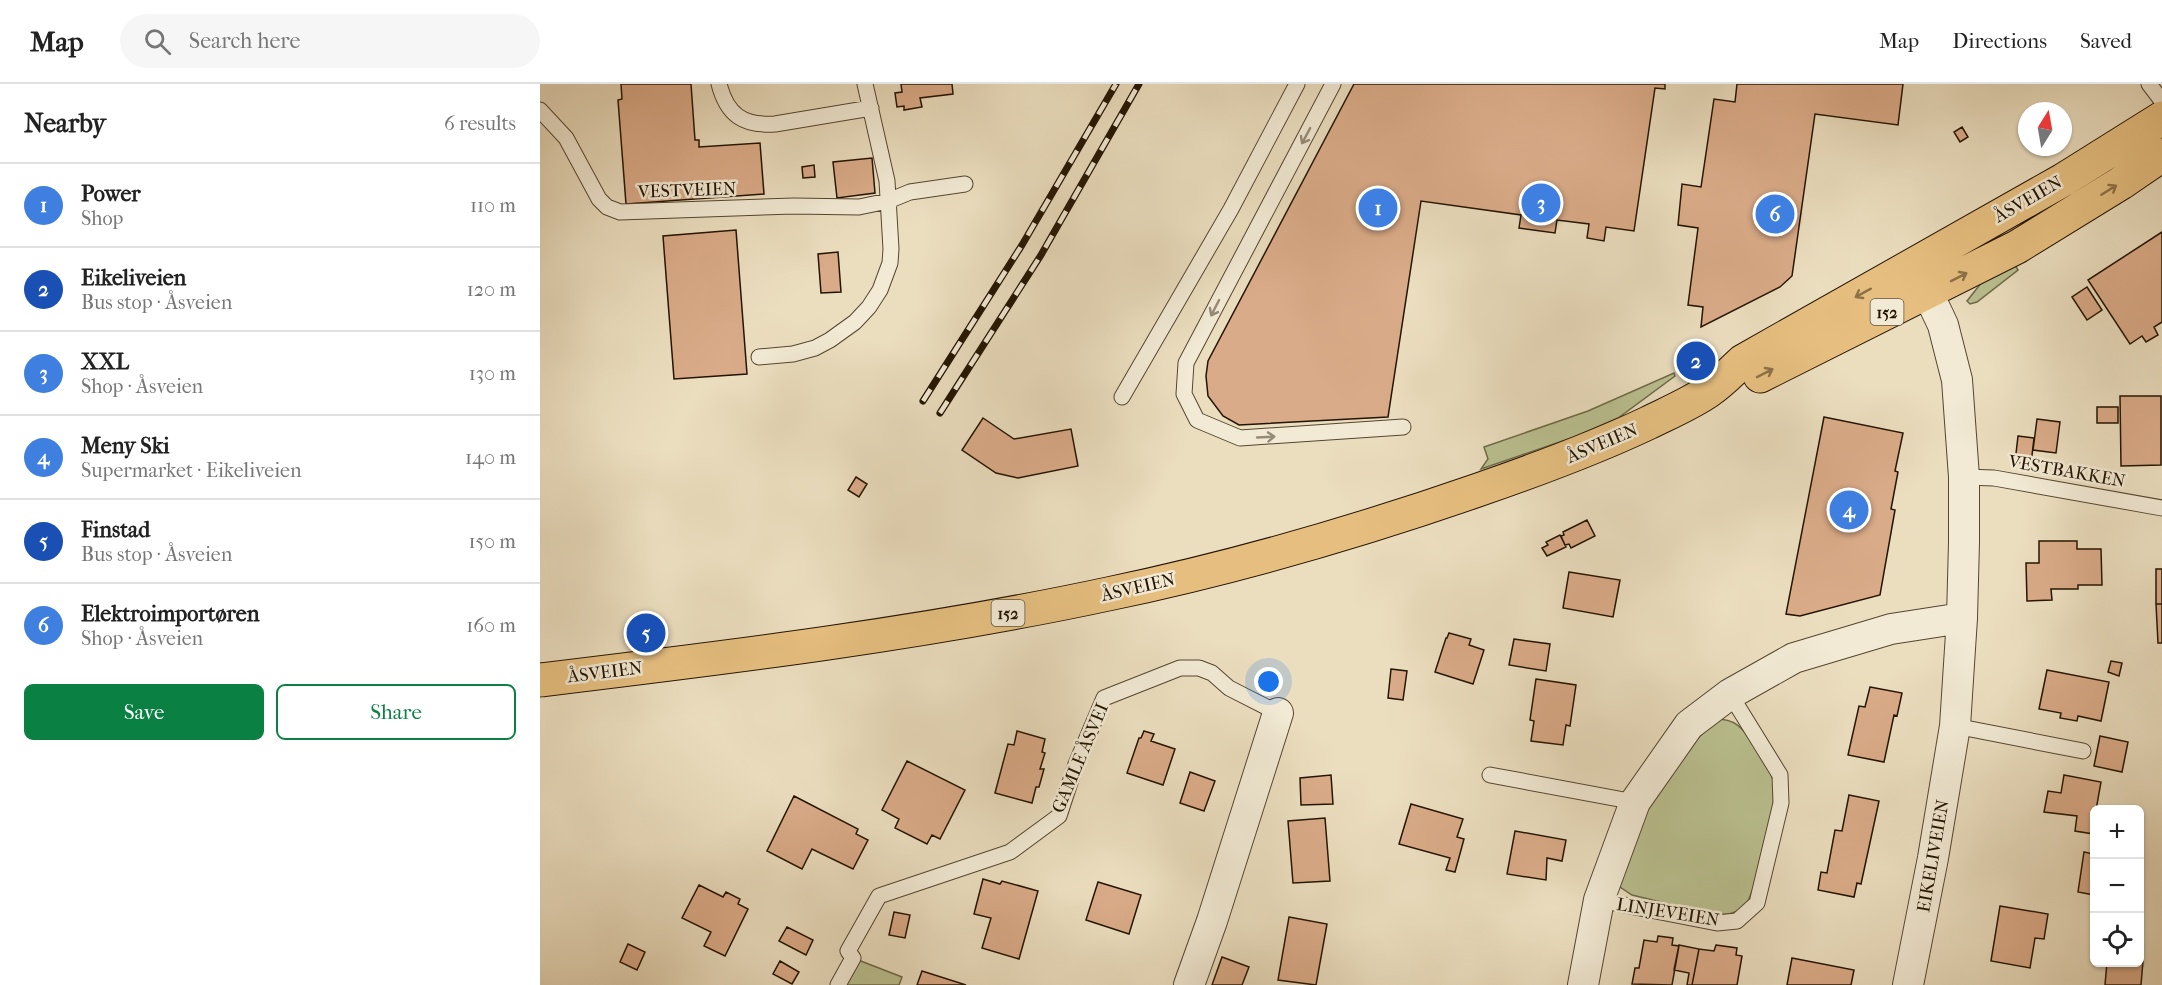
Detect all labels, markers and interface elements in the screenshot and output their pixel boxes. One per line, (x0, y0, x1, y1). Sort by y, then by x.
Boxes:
search box (120, 14, 540, 68)
text: Map (30, 25, 84, 58)
icon: search (141, 25, 174, 58)
text: Search here (189, 28, 300, 54)
text: Map (1879, 29, 1919, 53)
text: Directions (1952, 29, 2047, 53)
text: Saved (2080, 29, 2132, 53)
north arrow (2018, 102, 2072, 156)
text: Nearby (24, 108, 106, 139)
text: 6 results (444, 112, 516, 135)
one-way arrow (1300, 126, 1311, 144)
street label: ÅSVEIEN (1989, 170, 2066, 228)
street label: VESTVEIEN (636, 178, 737, 203)
pin: 3 (1522, 180, 1560, 226)
text: Power (81, 181, 141, 207)
one-way arrow (2100, 184, 2117, 196)
pin: 1 (1358, 186, 1398, 230)
pin: 6 (1756, 192, 1794, 236)
text: 1 (40, 194, 47, 217)
text: 110 m (470, 194, 516, 217)
text: Shop (81, 207, 123, 230)
text: Eikeliveien (81, 265, 186, 291)
one-way arrow (1949, 271, 1967, 283)
text: 2 (38, 278, 49, 301)
text: 120 m (467, 278, 516, 301)
one-way arrow (1855, 287, 1872, 299)
text: Bus stop · Åsveien (81, 291, 232, 314)
one-way arrow (1209, 299, 1220, 317)
road number: 152 (1870, 299, 1904, 325)
pin: 2 (1676, 338, 1716, 384)
text: XXL (81, 349, 129, 375)
text: 3 (39, 362, 48, 385)
text: 130 m (469, 362, 516, 385)
one-way arrow (1756, 367, 1774, 379)
text: Shop · Åsveien (81, 375, 203, 398)
street label: ÅSVEIEN (1562, 418, 1641, 468)
one-way arrow (1256, 431, 1276, 442)
text: Meny Ski (81, 433, 169, 459)
text: 4 (38, 446, 49, 469)
text: 140 m (465, 446, 516, 469)
street label: VESTBAKKEN (2006, 451, 2127, 492)
text: Supermarket · Eikeliveien (81, 459, 302, 482)
pin: 4 (1830, 488, 1868, 532)
text: Finstad (81, 517, 150, 543)
text: 5 (39, 530, 48, 553)
text: 150 m (468, 530, 516, 553)
text: Bus stop · Åsveien (81, 543, 232, 566)
street label: ÅSVEIEN (1098, 568, 1178, 606)
road number: 152 (992, 600, 1024, 626)
text: Elektroimportøren (81, 601, 260, 627)
pin: 5 (626, 610, 666, 656)
text: 6 (38, 614, 49, 637)
text: 160 m (466, 614, 516, 637)
text: Shop · Åsveien (81, 627, 203, 650)
street label: ÅSVEIEN (565, 656, 644, 688)
your location (1254, 667, 1283, 696)
button: Save (24, 684, 264, 740)
button: Share (276, 684, 516, 740)
street label: GAMLE ÅSVEI (1047, 700, 1113, 816)
street label: EIKELIVEIEN (1913, 798, 1954, 914)
map controls (2090, 805, 2144, 967)
button: + (2090, 805, 2144, 859)
button: − (2090, 859, 2144, 913)
street label: LINJEVEIEN (1615, 894, 1721, 931)
button: locate (2090, 913, 2144, 967)

